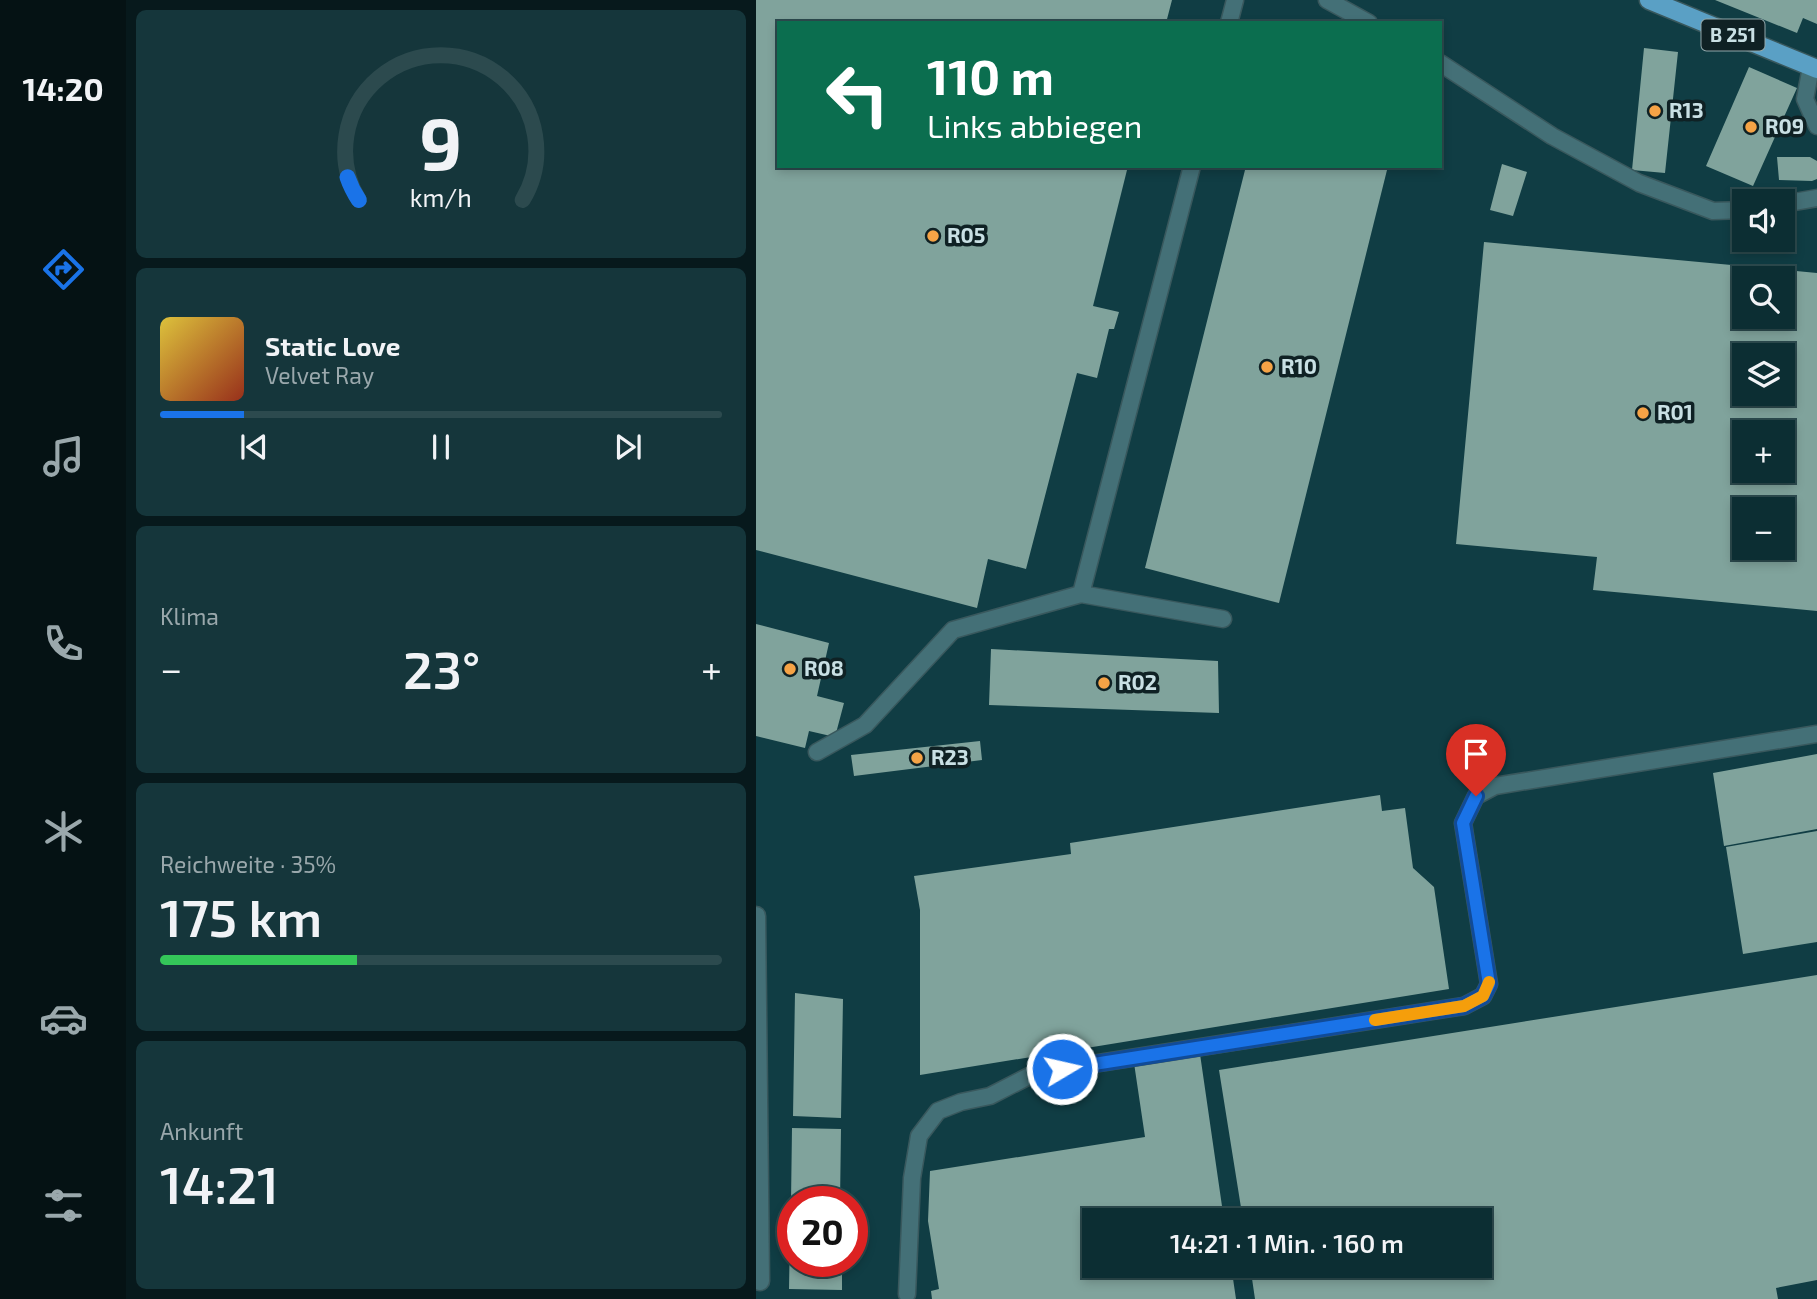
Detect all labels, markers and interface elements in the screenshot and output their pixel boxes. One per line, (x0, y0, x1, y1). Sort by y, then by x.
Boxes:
road number: B 251 (1702, 20, 1765, 50)
text: 110 m (927, 46, 1054, 105)
icon: left (812, 49, 903, 140)
text: 14:20 (22, 69, 104, 107)
text: 9 (420, 97, 462, 185)
place label: R13 (1669, 97, 1704, 122)
marker: R13 (1647, 103, 1663, 119)
text: Links abbiegen (927, 106, 1142, 144)
place label: R09 (1765, 113, 1804, 138)
marker: R09 (1743, 119, 1759, 135)
text: km/h (410, 182, 472, 212)
map controls (1732, 189, 1795, 560)
button: sound (1732, 189, 1795, 252)
place label: R05 (947, 222, 985, 247)
marker: R05 (925, 228, 941, 244)
icon: directions (39, 245, 88, 294)
button: search (1732, 266, 1795, 329)
text: Static Love (265, 330, 401, 361)
button: layers (1732, 343, 1795, 406)
place label: R10 (1281, 353, 1317, 378)
marker: R10 (1259, 359, 1275, 375)
text: Velvet Ray (265, 361, 374, 389)
place label: R01 (1657, 399, 1693, 424)
marker: R01 (1635, 405, 1651, 421)
button: + (1732, 420, 1795, 483)
icon: previous (235, 428, 273, 466)
icon: pause (422, 428, 460, 466)
icon: next (609, 428, 647, 466)
icon: music (39, 432, 88, 481)
button: − (1732, 497, 1795, 560)
text: Klima (160, 602, 219, 630)
icon: phone (39, 619, 88, 668)
text: 23° (403, 637, 480, 699)
text: − (160, 645, 182, 691)
text: + (701, 645, 722, 691)
place label: R08 (804, 655, 844, 680)
marker: R08 (782, 661, 798, 677)
place label: R02 (1118, 669, 1157, 694)
marker: R02 (1096, 675, 1112, 691)
pin (1446, 724, 1506, 796)
icon: arrive (1457, 735, 1495, 773)
place label: R23 (931, 744, 969, 769)
marker: R23 (909, 750, 925, 766)
icon: climate (39, 807, 88, 856)
text: Reichweite · 35% (160, 850, 336, 878)
text: 175 km (160, 885, 322, 947)
icon: car (39, 994, 88, 1043)
position arrow (1025, 1032, 1099, 1106)
text: Ankunft (160, 1117, 243, 1145)
text: 14:21 (160, 1152, 279, 1214)
icon: filters (39, 1181, 88, 1230)
speed limit sign: 20 (777, 1186, 868, 1277)
text: 14:21 · 1 Min. · 160 m (1170, 1227, 1404, 1258)

